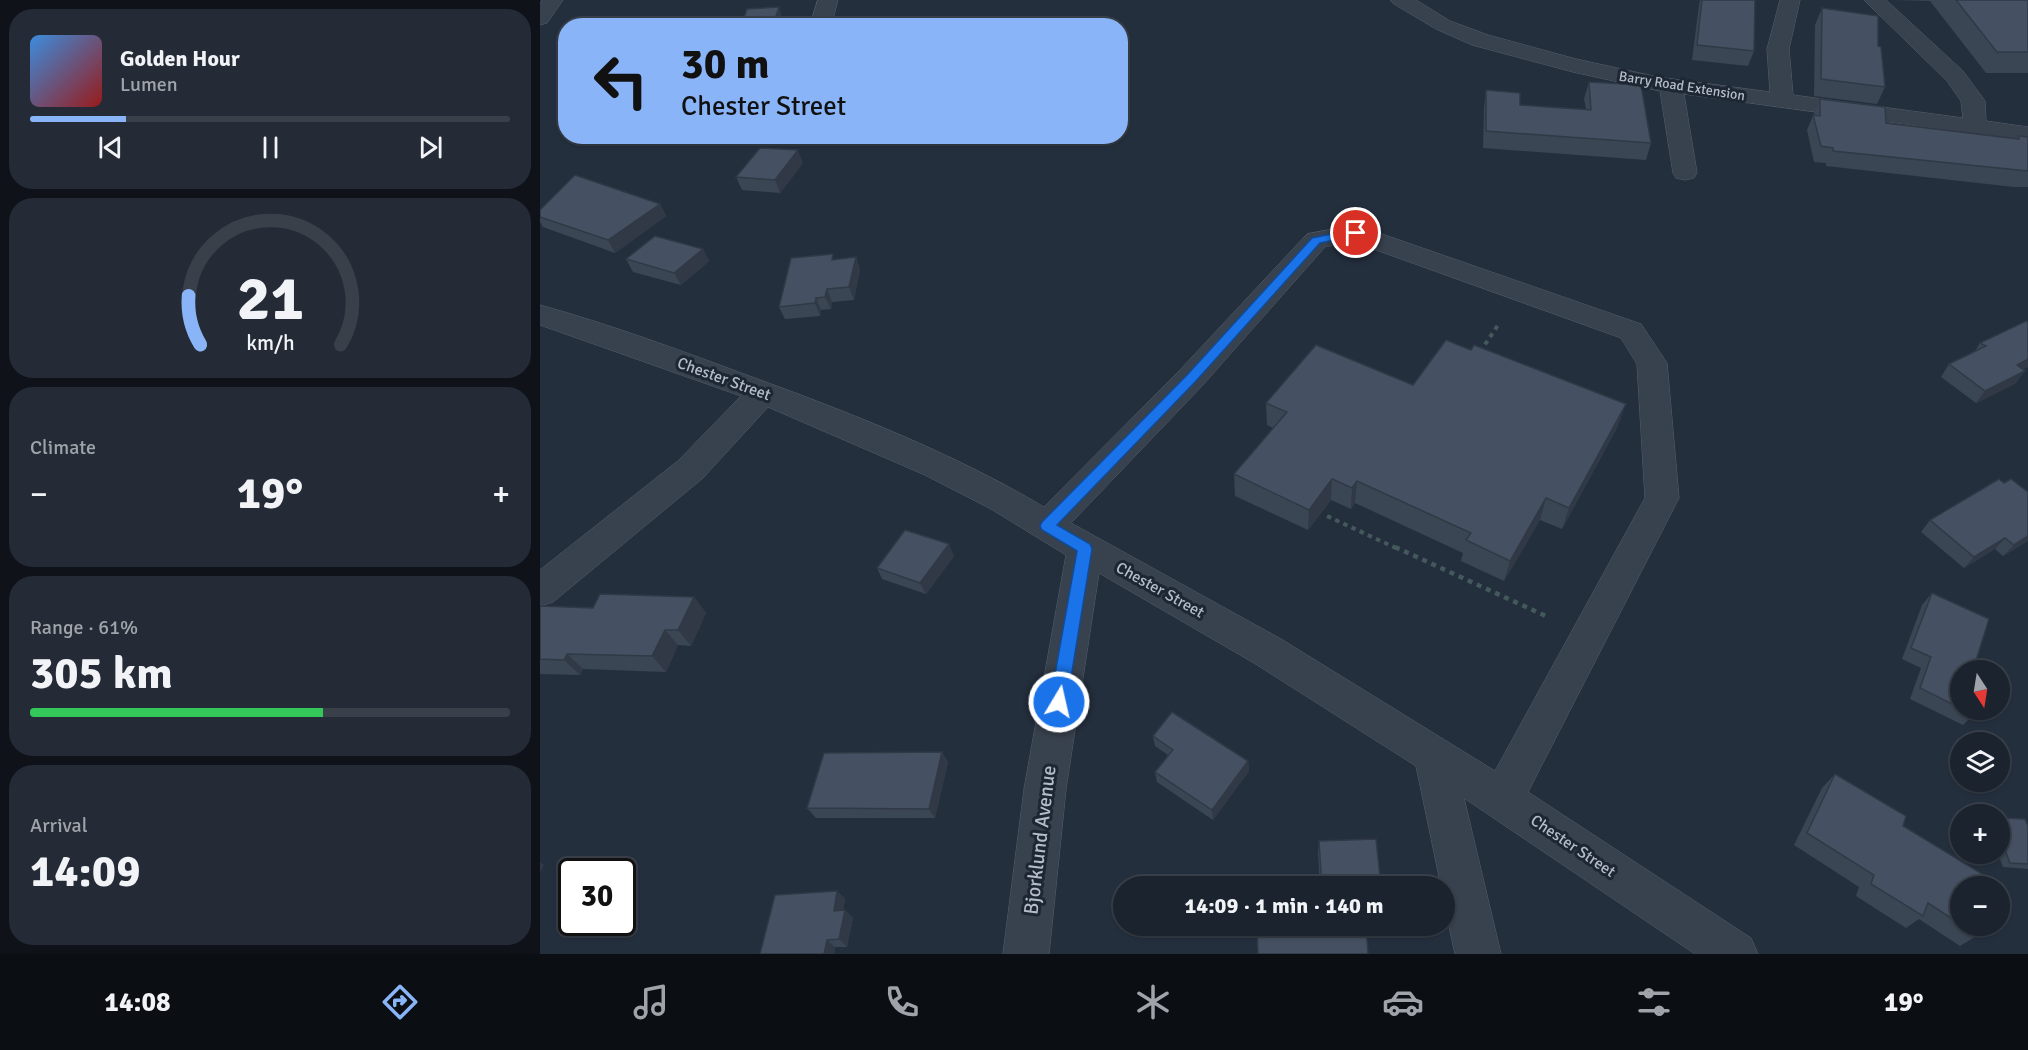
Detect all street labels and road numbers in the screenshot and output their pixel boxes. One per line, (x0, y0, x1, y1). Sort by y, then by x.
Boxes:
street label: Barry Road Extension (1618, 68, 1746, 104)
street label: Chester Street (675, 353, 774, 405)
street label: Chester Street (1112, 558, 1208, 623)
street label: Bjorklund Avenue (1018, 764, 1062, 916)
street label: Chester Street (1527, 810, 1620, 882)

